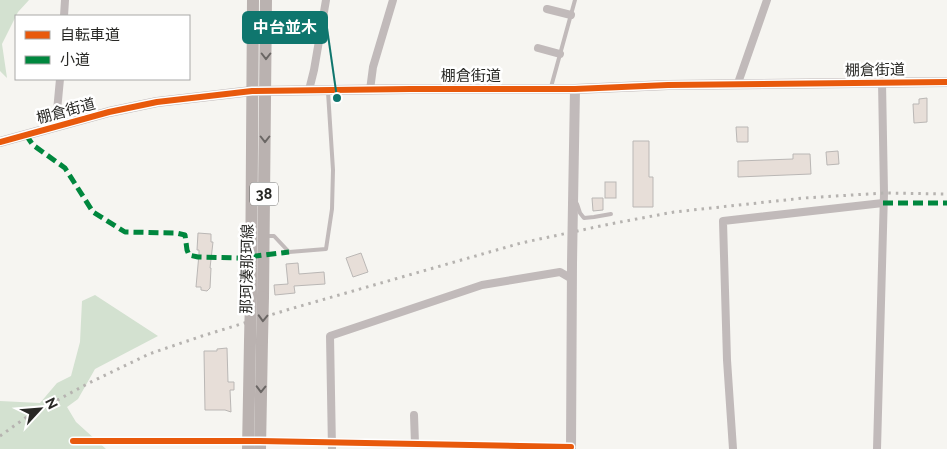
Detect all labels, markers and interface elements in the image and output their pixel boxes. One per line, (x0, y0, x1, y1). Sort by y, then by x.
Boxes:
callout: 中台並木 (243, 12, 327, 43)
legend (15, 15, 190, 80)
text: 中台並木 (253, 18, 317, 37)
text: 自転車道 (60, 26, 120, 44)
text: 小道 (60, 51, 90, 69)
one-way arrow (261, 53, 271, 61)
street label: 棚倉街道 (845, 60, 905, 80)
street label: 棚倉街道 (441, 67, 501, 85)
street label: 棚倉街道 (35, 95, 97, 127)
one-way arrow (259, 136, 270, 144)
road number: 38 (250, 182, 278, 205)
street label: 那珂湊那珂線 (237, 224, 257, 314)
one-way arrow (257, 315, 268, 323)
north arrow (15, 384, 65, 434)
one-way arrow (256, 386, 266, 393)
text: N (42, 395, 61, 412)

